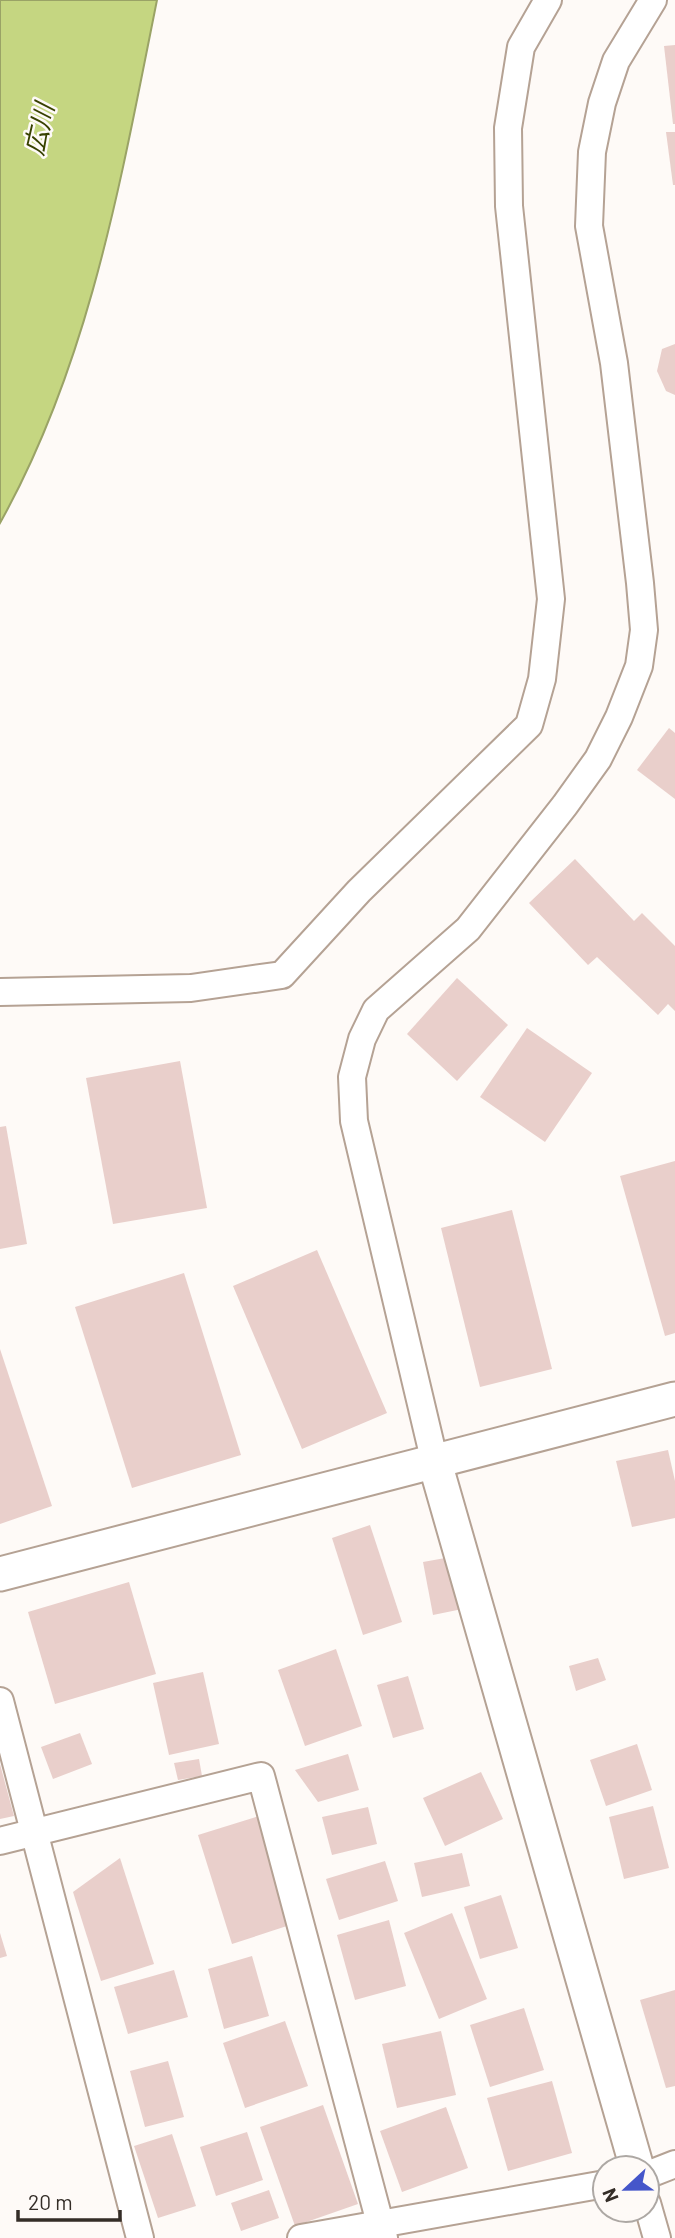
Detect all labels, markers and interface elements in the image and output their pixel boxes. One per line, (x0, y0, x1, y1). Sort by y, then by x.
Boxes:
water label: 広川 (17, 97, 60, 158)
north arrow (591, 2154, 661, 2224)
scale bar (18, 2178, 119, 2222)
text: N (597, 2185, 623, 2206)
text: 20 m (28, 2189, 73, 2214)

